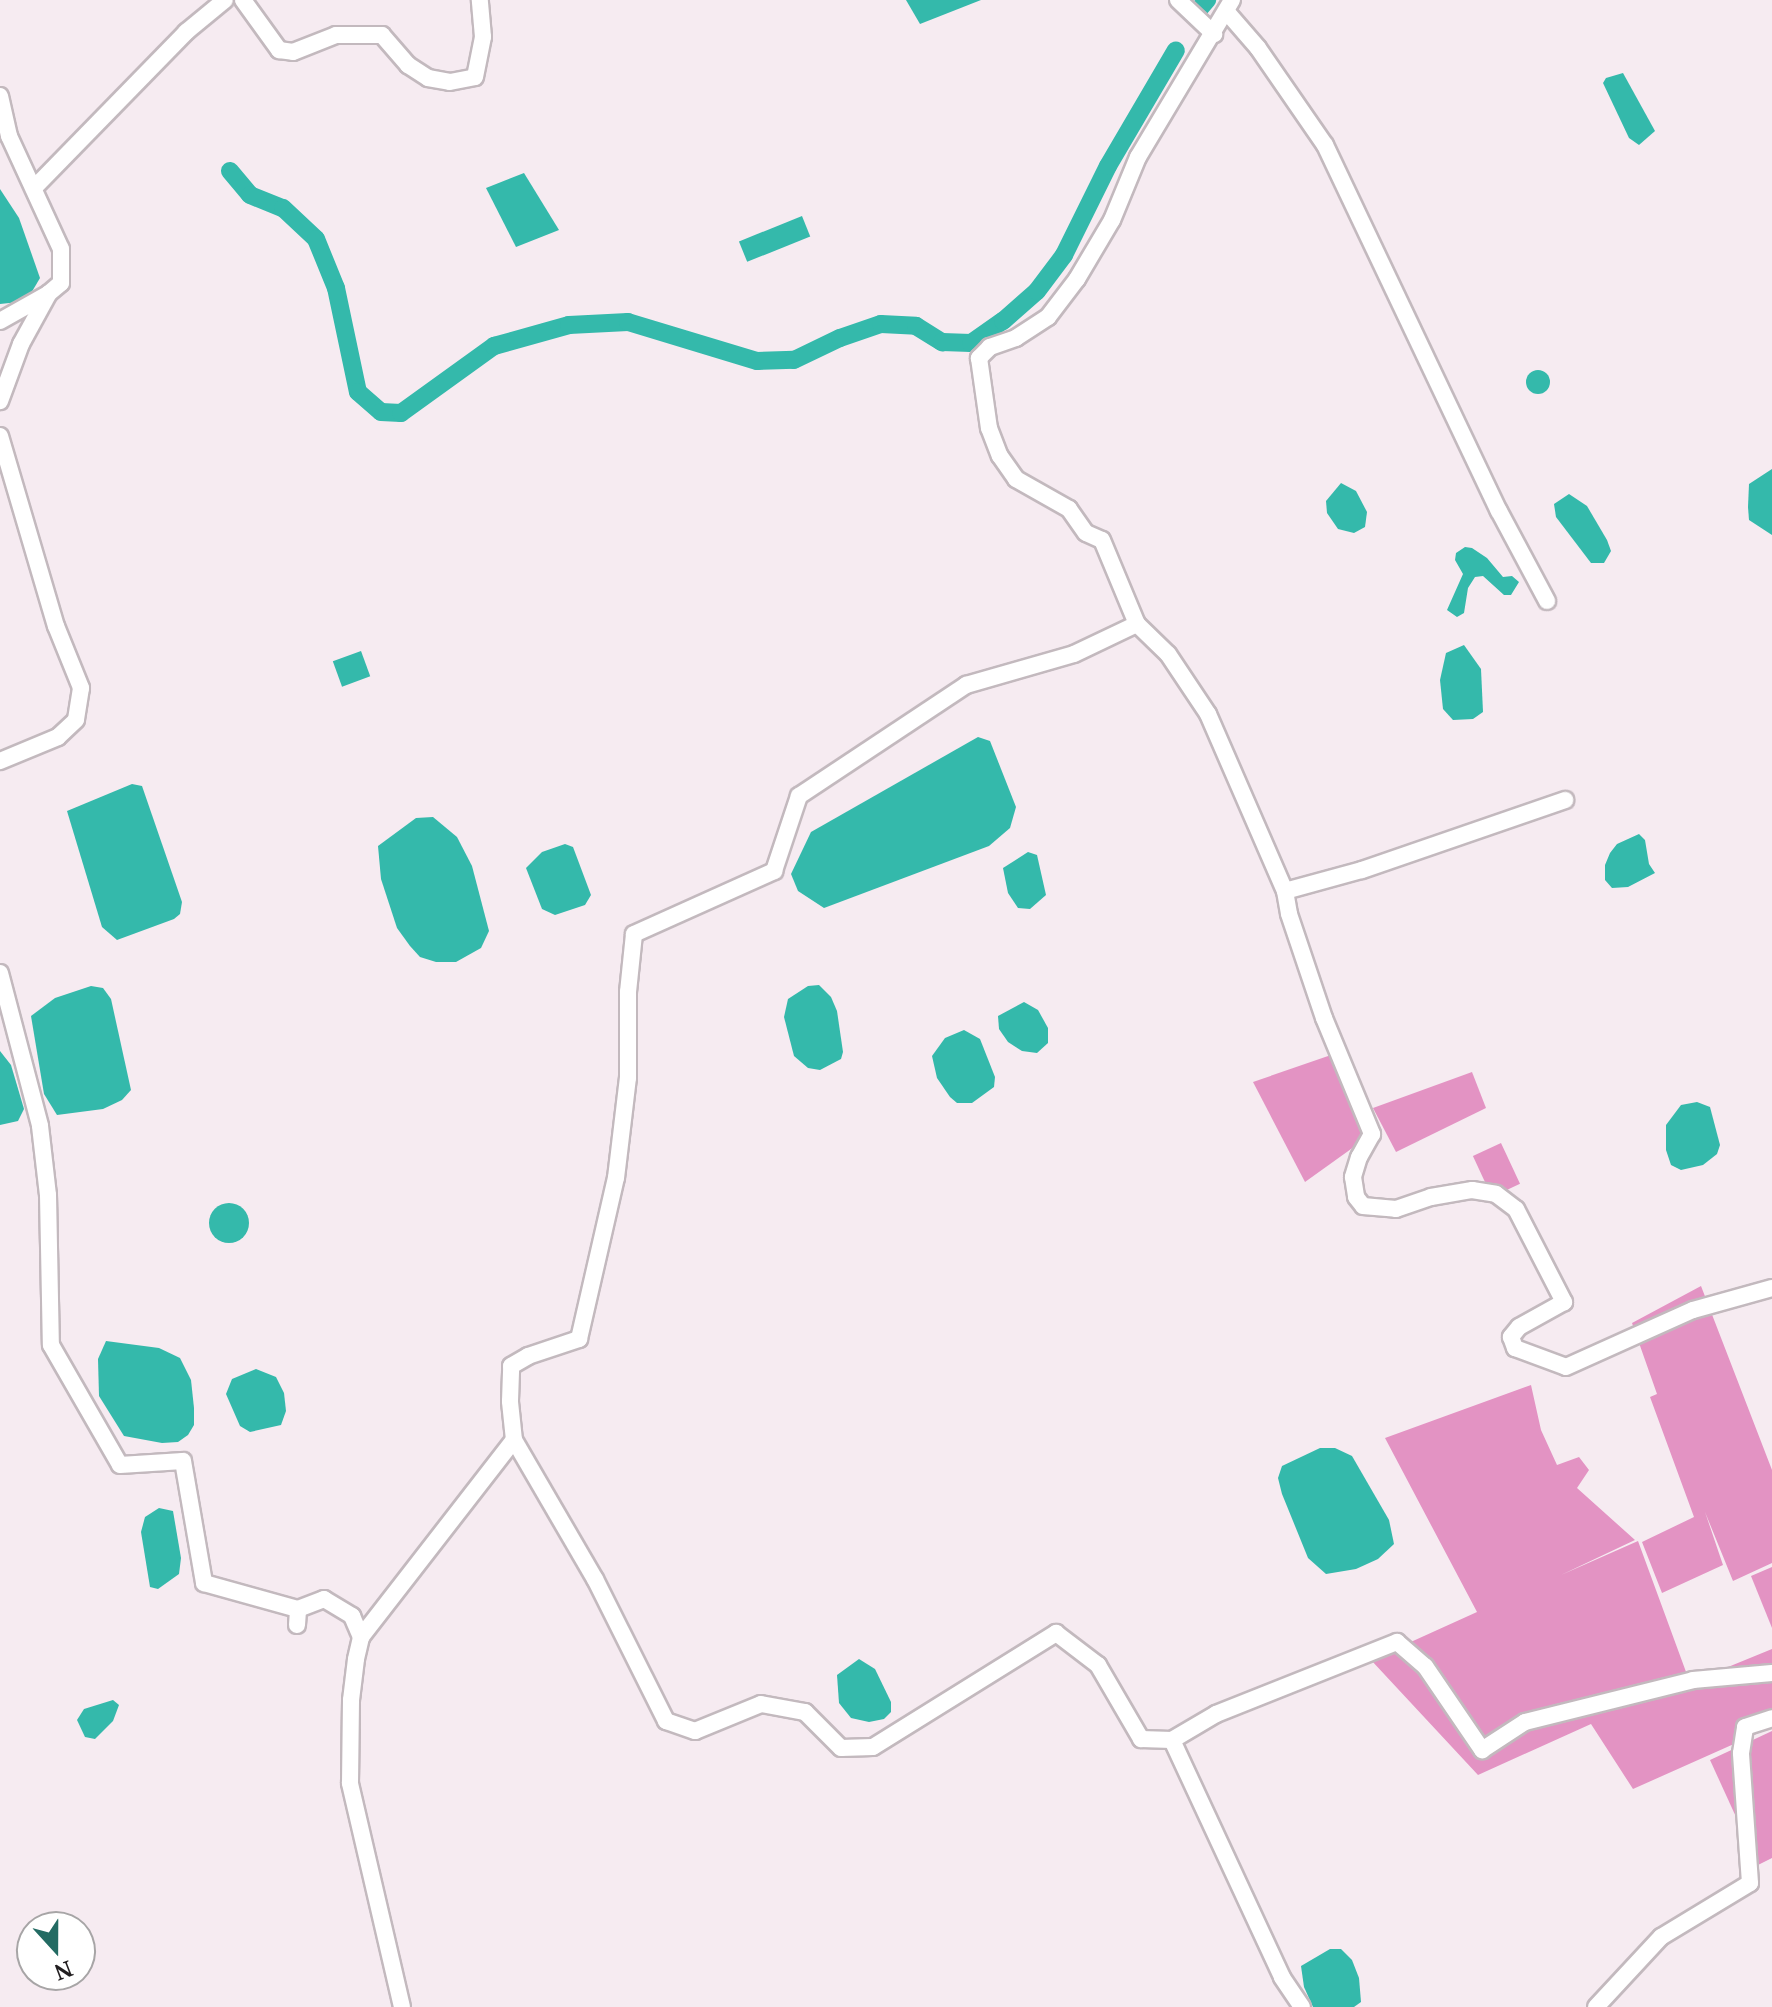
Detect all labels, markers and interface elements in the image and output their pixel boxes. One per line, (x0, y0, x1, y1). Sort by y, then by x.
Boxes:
north arrow (16, 1911, 96, 1991)
text: N (50, 1954, 77, 1989)

